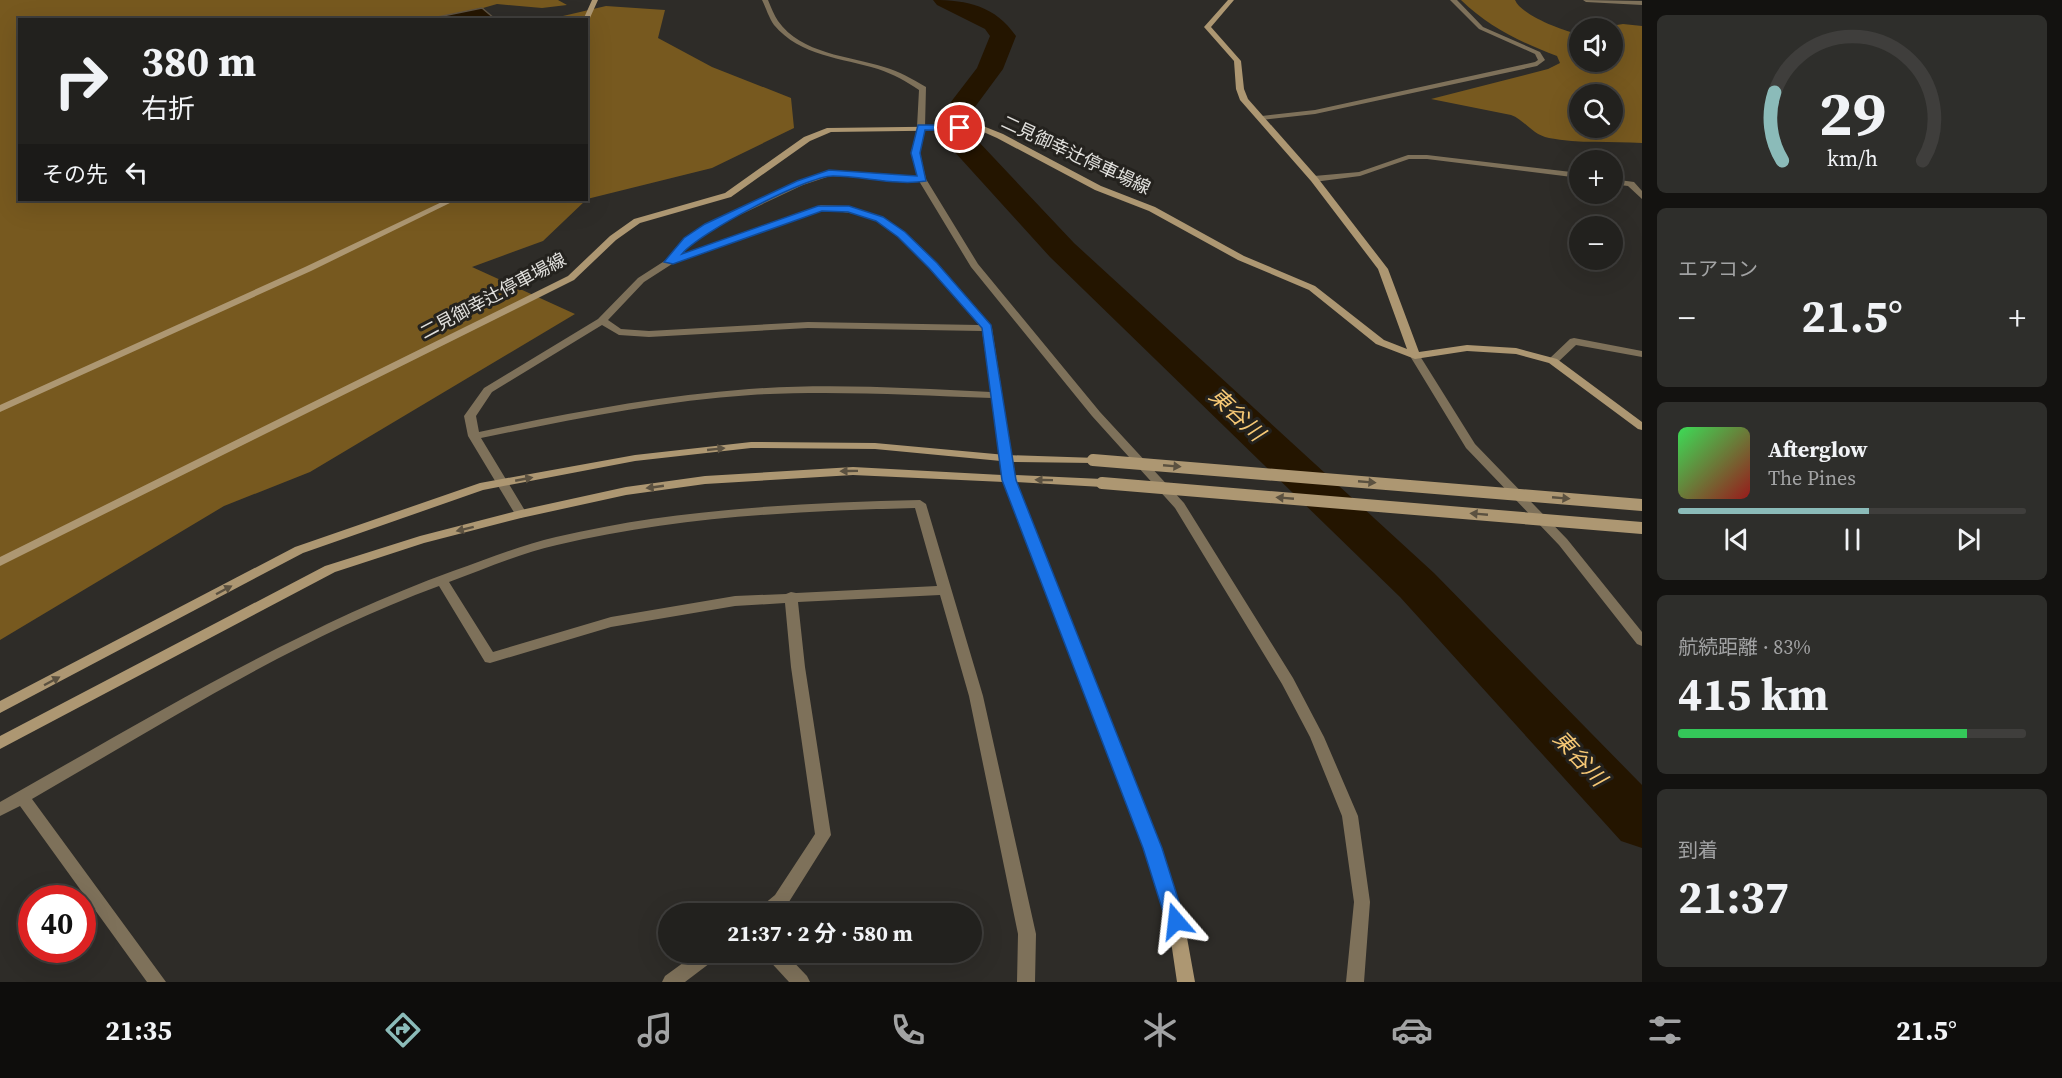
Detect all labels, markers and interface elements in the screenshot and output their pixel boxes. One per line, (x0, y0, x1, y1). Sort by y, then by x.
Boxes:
map controls (1569, 18, 1623, 270)
button: sound (1569, 18, 1623, 72)
text: 380 m (141, 32, 256, 90)
icon: right (42, 42, 120, 120)
text: 29 (1818, 70, 1886, 156)
button: search (1569, 84, 1623, 138)
text: 右折 (141, 90, 195, 127)
pin (934, 102, 985, 153)
street label: 二見御幸辻停車場線 (998, 109, 1155, 200)
icon: arrive (943, 111, 976, 144)
text: km/h (1826, 145, 1878, 174)
button: + (1569, 150, 1623, 204)
icon: left (120, 156, 153, 189)
text: その先 (42, 159, 108, 189)
button: − (1569, 216, 1623, 270)
street label: 二見御幸辻停車場線 (415, 246, 570, 345)
text: エアコン (1678, 255, 1758, 283)
text: 21.5° (1801, 285, 1903, 347)
text: − (1678, 295, 1696, 340)
text: + (2009, 295, 2026, 340)
water label: 東谷川 (1203, 381, 1273, 449)
text: Afterglow (1768, 434, 1868, 464)
one-way arrow (707, 444, 726, 453)
one-way arrow (1163, 461, 1182, 471)
text: The Pines (1768, 464, 1856, 492)
one-way arrow (840, 467, 859, 476)
one-way arrow (514, 474, 533, 483)
one-way arrow (1035, 475, 1054, 485)
one-way arrow (1357, 477, 1376, 487)
one-way arrow (645, 482, 664, 492)
one-way arrow (1275, 493, 1294, 503)
one-way arrow (1552, 493, 1571, 503)
one-way arrow (1470, 509, 1489, 519)
icon: previous (1720, 523, 1753, 556)
icon: pause (1836, 523, 1869, 556)
icon: next (1952, 523, 1985, 556)
one-way arrow (456, 524, 474, 534)
one-way arrow (216, 585, 233, 595)
text: 航続距離 · 83% (1678, 633, 1811, 661)
text: 415 km (1678, 663, 1829, 725)
one-way arrow (43, 676, 60, 686)
water label: 東谷川 (1547, 724, 1615, 794)
text: 到着 (1678, 836, 1718, 864)
text: 21:37 (1678, 866, 1789, 928)
speed limit sign: 40 (18, 885, 96, 963)
position arrow (1144, 889, 1208, 953)
text: 21:37 · 2 分 · 580 m (727, 918, 913, 948)
icon: directions (382, 1009, 424, 1051)
icon: music (634, 1009, 676, 1051)
icon: phone (887, 1009, 929, 1051)
icon: climate (1139, 1009, 1181, 1051)
icon: car (1391, 1009, 1433, 1051)
icon: filters (1644, 1009, 1686, 1051)
text: 21:35 (105, 1012, 172, 1049)
text: 21.5° (1896, 1012, 1957, 1049)

